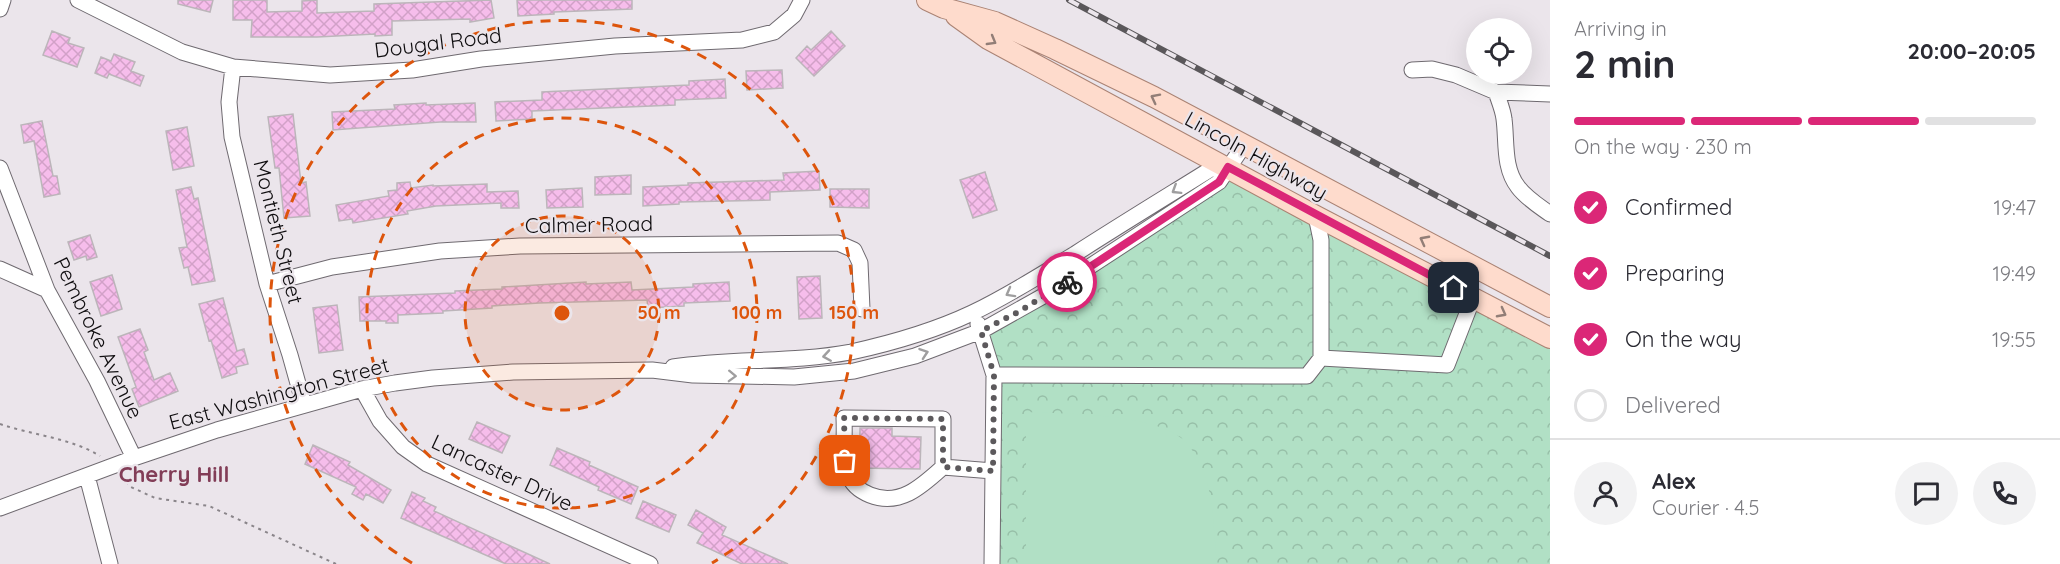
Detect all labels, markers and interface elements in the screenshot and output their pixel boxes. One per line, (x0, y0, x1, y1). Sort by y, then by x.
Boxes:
text: Arriving in (1574, 16, 1667, 41)
map controls (1466, 18, 1532, 84)
button: locate (1466, 18, 1532, 84)
street label: Dougal Road (373, 21, 503, 63)
one-way arrow (986, 34, 996, 45)
text: 20:00–20:05 (1907, 37, 2036, 65)
text: 2 min (1574, 39, 1676, 88)
one-way arrow (1150, 93, 1161, 105)
street label: Lincoln Highway (1181, 105, 1332, 205)
text: On the way · 230 m (1574, 134, 1752, 159)
street label: Montieth Street (248, 157, 309, 307)
one-way arrow (1172, 183, 1182, 195)
icon: check (1574, 191, 1607, 224)
text: Confirmed (1625, 193, 1732, 221)
text: 19:47 (1994, 195, 2036, 220)
street label: Calmer Road (525, 210, 653, 238)
one-way arrow (1420, 236, 1430, 247)
courier (1037, 252, 1097, 312)
street label: Pembroke Avenue (49, 253, 149, 423)
icon: check (1574, 257, 1607, 290)
text: Preparing (1625, 259, 1725, 287)
text: 19:49 (1992, 261, 2036, 286)
pin (1428, 262, 1479, 313)
icon: bike (1051, 266, 1084, 299)
icon: home (1437, 271, 1470, 304)
one-way arrow (1006, 286, 1016, 297)
text: 50 m (637, 301, 681, 324)
text: 100 m (732, 301, 782, 324)
text: 150 m (829, 301, 879, 324)
centre of rings (552, 303, 572, 323)
one-way arrow (1496, 306, 1507, 318)
icon: check (1574, 323, 1607, 356)
text: On the way (1625, 325, 1741, 353)
text: 19:55 (1992, 327, 2036, 352)
one-way arrow (918, 347, 929, 360)
one-way arrow (822, 349, 831, 361)
street label: East Washington Street (166, 351, 392, 435)
one-way arrow (727, 370, 736, 383)
text: Delivered (1625, 391, 1721, 419)
street label: Lancaster Drive (428, 428, 577, 516)
pin (819, 435, 870, 486)
icon: bag (828, 444, 861, 477)
district label: Cherry Hill (119, 460, 229, 488)
button: person (1574, 462, 1637, 525)
button: chat (1895, 462, 1958, 525)
button: phone (1973, 462, 2036, 525)
text: Alex (1652, 467, 1695, 495)
text: Courier · 4.5 (1652, 495, 1759, 520)

